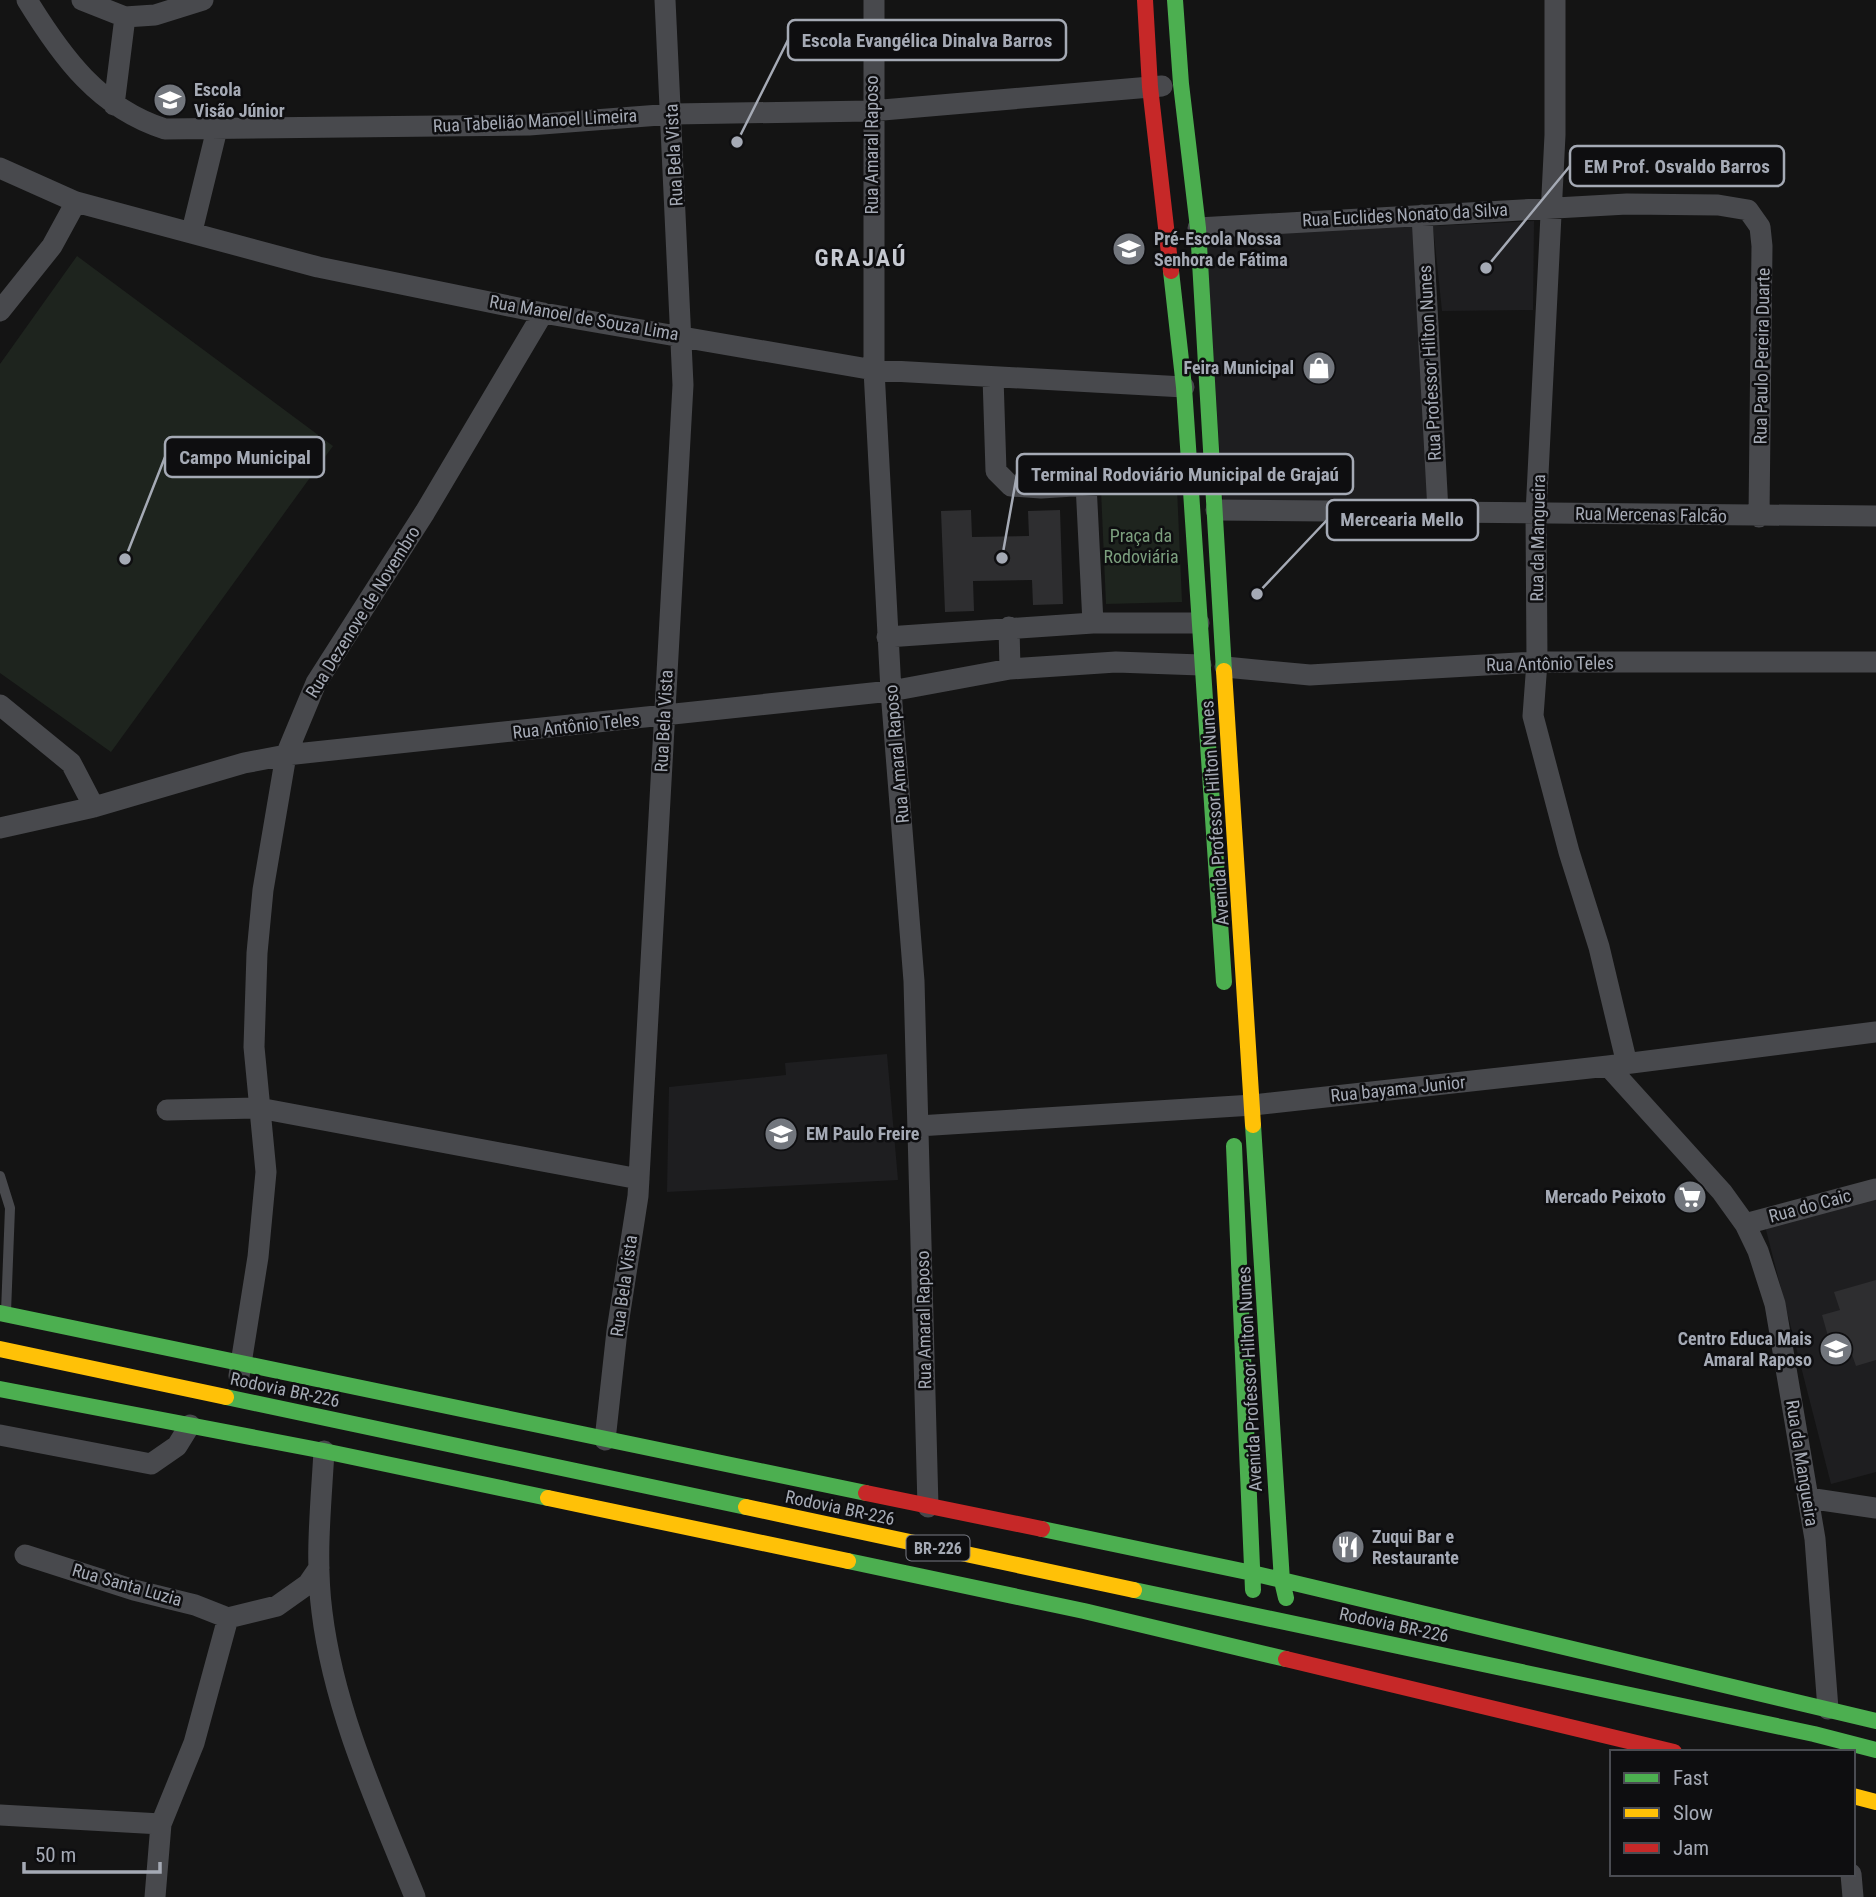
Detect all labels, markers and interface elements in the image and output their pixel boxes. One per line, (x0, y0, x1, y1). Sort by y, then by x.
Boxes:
callout: Escola Evangélica Dinalva Barros (788, 20, 1066, 60)
text: Escola Evangélica Dinalva Barros (802, 29, 1052, 52)
street label: Rua Amaral Raposo (861, 76, 882, 214)
place label: Escola Visão Júnior (194, 79, 285, 121)
school or university icon: Escola Visão Júnior (151, 81, 189, 119)
street label: Rua Bela Vista (660, 103, 687, 207)
street label: Rua Tabelião Manoel Limeira (432, 105, 638, 136)
callout: EM Prof. Osvaldo Barros (1570, 146, 1784, 186)
text: EM Prof. Osvaldo Barros (1584, 155, 1770, 178)
street label: Rua Euclides Nonato da Silva (1302, 199, 1508, 230)
place label: Pré-Escola Nossa Senhora de Fátima (1154, 228, 1288, 270)
school or university icon: Pré-Escola Nossa Senhora de Fátima (1110, 230, 1148, 268)
district label: GRAJAÚ (815, 244, 908, 272)
street label: Rua Professor Hilton Nunes (1414, 265, 1445, 461)
street label: Rua Paulo Pereira Duarte (1749, 267, 1774, 445)
street label: Rua Manoel de Souza Lima (488, 291, 680, 344)
shop icon: Feira Municipal (1300, 349, 1338, 387)
place label: Feira Municipal (1184, 357, 1294, 378)
callout: Campo Municipal (165, 437, 324, 477)
text: Campo Municipal (179, 446, 311, 469)
callout: Terminal Rodoviário Municipal de Grajaú (1017, 454, 1353, 494)
text: Terminal Rodoviário Municipal de Grajaú (1031, 463, 1339, 486)
street label: Rua da Mangueira (1526, 474, 1549, 602)
callout: Mercearia Mello (1327, 500, 1478, 540)
street label: Rua Mercenas Falcão (1575, 503, 1727, 526)
text: Mercearia Mello (1340, 508, 1464, 531)
street label: Rua Dezenove de Novembro (301, 522, 424, 701)
park label: Praça da Rodoviária (1103, 525, 1179, 567)
street label: Rua Antônio Teles (1486, 652, 1614, 675)
street label: Rua Bela Vista (650, 669, 677, 773)
street label: Rua Amaral Raposo (880, 684, 913, 824)
street label: Avenida Professor Hilton Nunes (1196, 700, 1233, 926)
street label: Rua Antônio Teles (511, 708, 641, 743)
street label: Rua bayama Junior (1329, 1071, 1467, 1106)
school or university icon: EM Paulo Freire (762, 1115, 800, 1153)
place label: EM Paulo Freire (806, 1123, 920, 1144)
supermarket icon: Mercado Peixoto (1671, 1178, 1709, 1216)
street label: Rua do Caic (1766, 1184, 1853, 1227)
place label: Mercado Peixoto (1545, 1186, 1666, 1207)
street label: Rua Bela Vista (606, 1234, 641, 1338)
street label: Rua Amaral Raposo (912, 1250, 935, 1390)
street label: Avenida Professor Hilton Nunes (1233, 1266, 1266, 1492)
place label: Centro Educa Mais Amaral Raposo (1678, 1328, 1812, 1370)
school or university icon: Centro Educa Mais Amaral Raposo (1817, 1330, 1855, 1368)
street label: Rodovia BR-226 (228, 1368, 342, 1411)
street label: Rua da Mangueira (1782, 1398, 1823, 1528)
street label: Rodovia BR-226 (783, 1486, 897, 1529)
place label: Zuqui Bar e Restaurante (1372, 1526, 1459, 1568)
restaurant icon: Zuqui Bar e Restaurante (1329, 1528, 1367, 1566)
road number: BR-226 (906, 1536, 970, 1560)
street label: Rua Santa Luzia (70, 1559, 184, 1610)
street label: Rodovia BR-226 (1337, 1603, 1451, 1646)
legend (1610, 1750, 1855, 1876)
text: Fast (1673, 1766, 1709, 1790)
text: Slow (1673, 1801, 1713, 1825)
scale bar (24, 1830, 161, 1874)
text: Jam (1673, 1836, 1709, 1860)
text: 50 m (35, 1843, 76, 1867)

